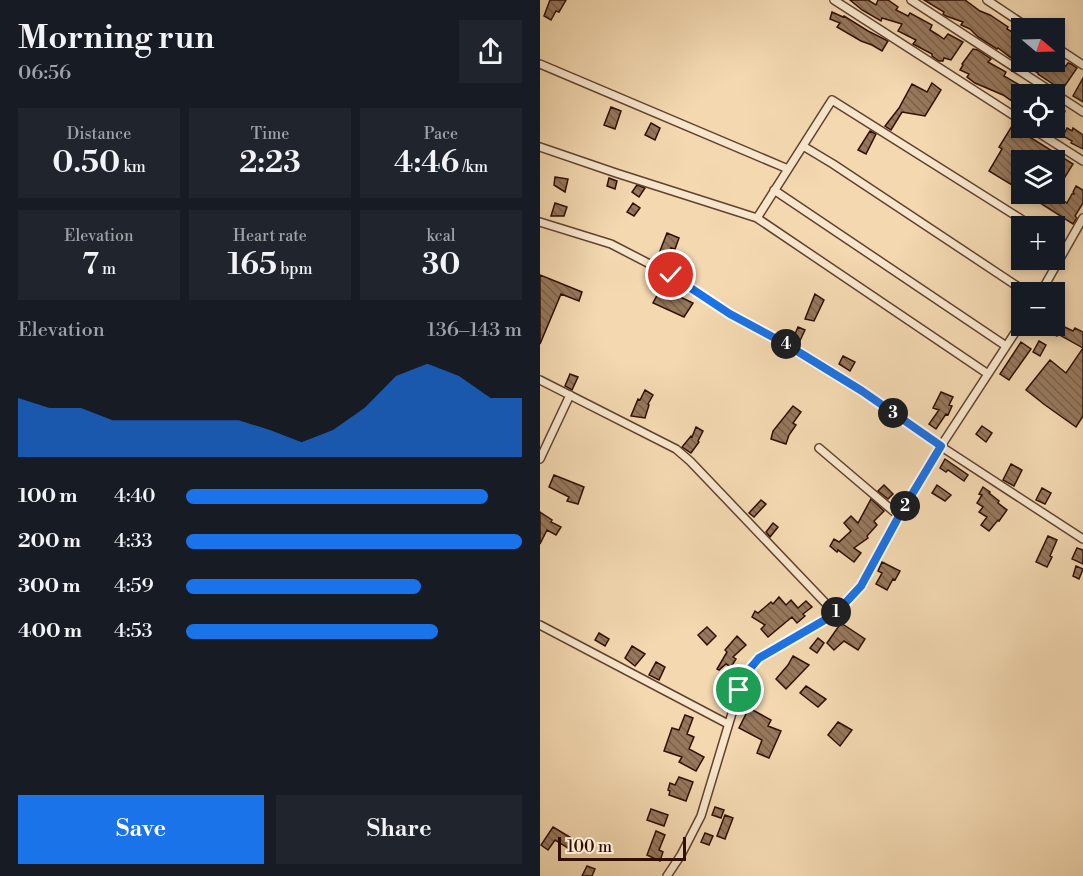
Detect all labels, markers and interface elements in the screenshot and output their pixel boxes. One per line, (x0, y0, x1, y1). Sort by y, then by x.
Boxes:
text: Morning run (18, 18, 215, 59)
north arrow (1011, 18, 1065, 72)
map controls (1011, 18, 1065, 336)
button: share (459, 20, 522, 83)
text: 06:56 (18, 61, 71, 86)
button: locate (1011, 84, 1065, 138)
text: Distance (67, 124, 131, 144)
text: Time (251, 124, 289, 144)
text: Pace (424, 124, 458, 144)
text: 0.50 (52, 144, 120, 182)
text: 2:23 (239, 144, 301, 182)
text: 4:46 (394, 144, 459, 182)
button: layers (1011, 150, 1065, 204)
text: km (120, 157, 146, 177)
text: /km (459, 157, 488, 177)
button: + (1011, 216, 1065, 270)
text: Elevation (64, 226, 134, 246)
text: Heart rate (233, 226, 307, 246)
text: kcal (426, 226, 456, 246)
text: 7 (82, 246, 99, 284)
text: 165 (227, 246, 277, 284)
text: 30 (422, 246, 460, 284)
pin (645, 249, 696, 300)
icon: check (654, 258, 687, 291)
text: m (99, 259, 116, 279)
text: bpm (277, 259, 313, 279)
button: − (1011, 282, 1065, 336)
text: Elevation (18, 318, 105, 343)
text: 136–143 m (427, 318, 522, 343)
pin: 4 (771, 329, 801, 359)
text: 4 (781, 334, 791, 354)
pin: 3 (878, 398, 908, 428)
text: 3 (888, 403, 898, 423)
text: 100 m (18, 484, 77, 509)
text: 4:40 (114, 484, 156, 509)
pin: 2 (890, 491, 920, 521)
text: 2 (900, 496, 910, 516)
text: 200 m (18, 529, 81, 554)
text: 4:33 (114, 529, 153, 554)
text: 300 m (18, 574, 81, 599)
text: 4:59 (114, 574, 154, 599)
pin: 1 (821, 597, 851, 627)
text: 1 (832, 602, 840, 622)
text: 400 m (18, 619, 82, 644)
text: 4:53 (114, 619, 152, 644)
pin (713, 664, 764, 715)
icon: arrive (722, 673, 755, 706)
button: Save (18, 795, 264, 864)
button: Share (276, 795, 522, 864)
scale bar (558, 834, 686, 862)
text: 100 m (567, 837, 612, 857)

